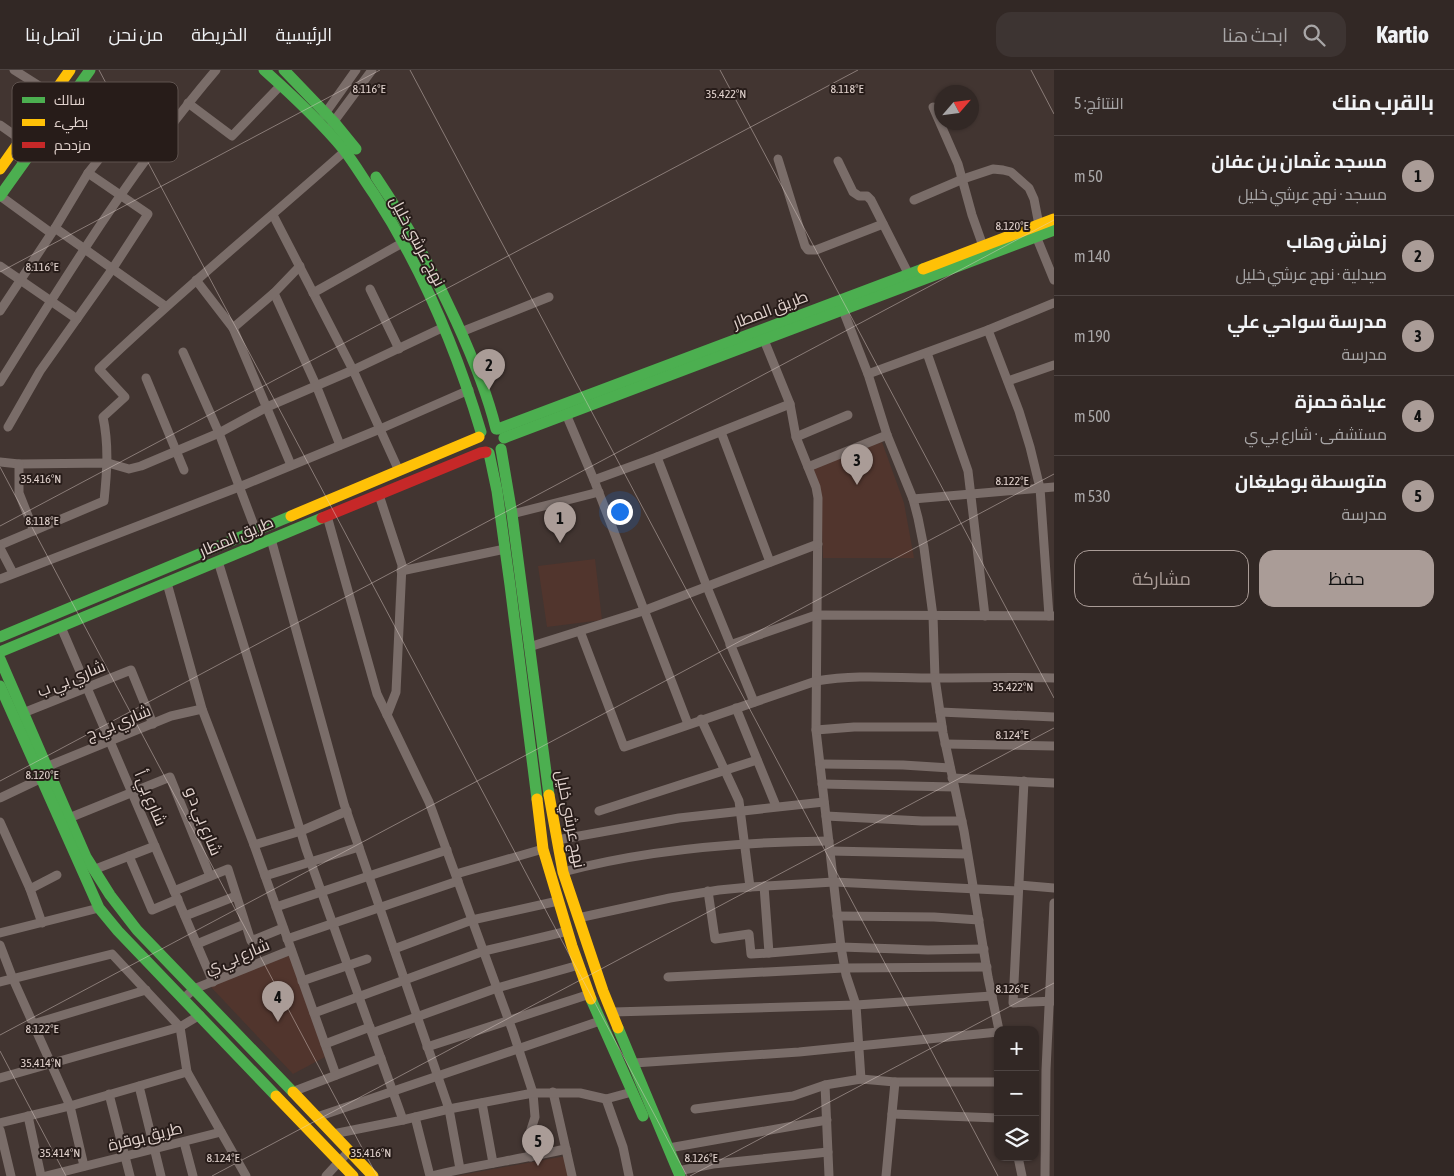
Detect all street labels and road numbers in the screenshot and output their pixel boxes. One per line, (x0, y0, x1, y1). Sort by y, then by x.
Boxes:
street label: نهج عرشي خليل (383, 193, 449, 291)
street label: طريق المطار (729, 286, 811, 334)
street label: طريق المطار (195, 512, 277, 562)
street label: شاري بي ب (34, 656, 110, 704)
street label: شاري بي ج (83, 701, 155, 748)
street label: شارع بي أ (127, 768, 171, 830)
street label: نهج عرشي خليل (549, 769, 589, 870)
street label: شارع بي د و (177, 784, 226, 860)
street label: شارع بي ي (202, 935, 274, 982)
street label: طريق بوقرة (106, 1118, 185, 1156)

